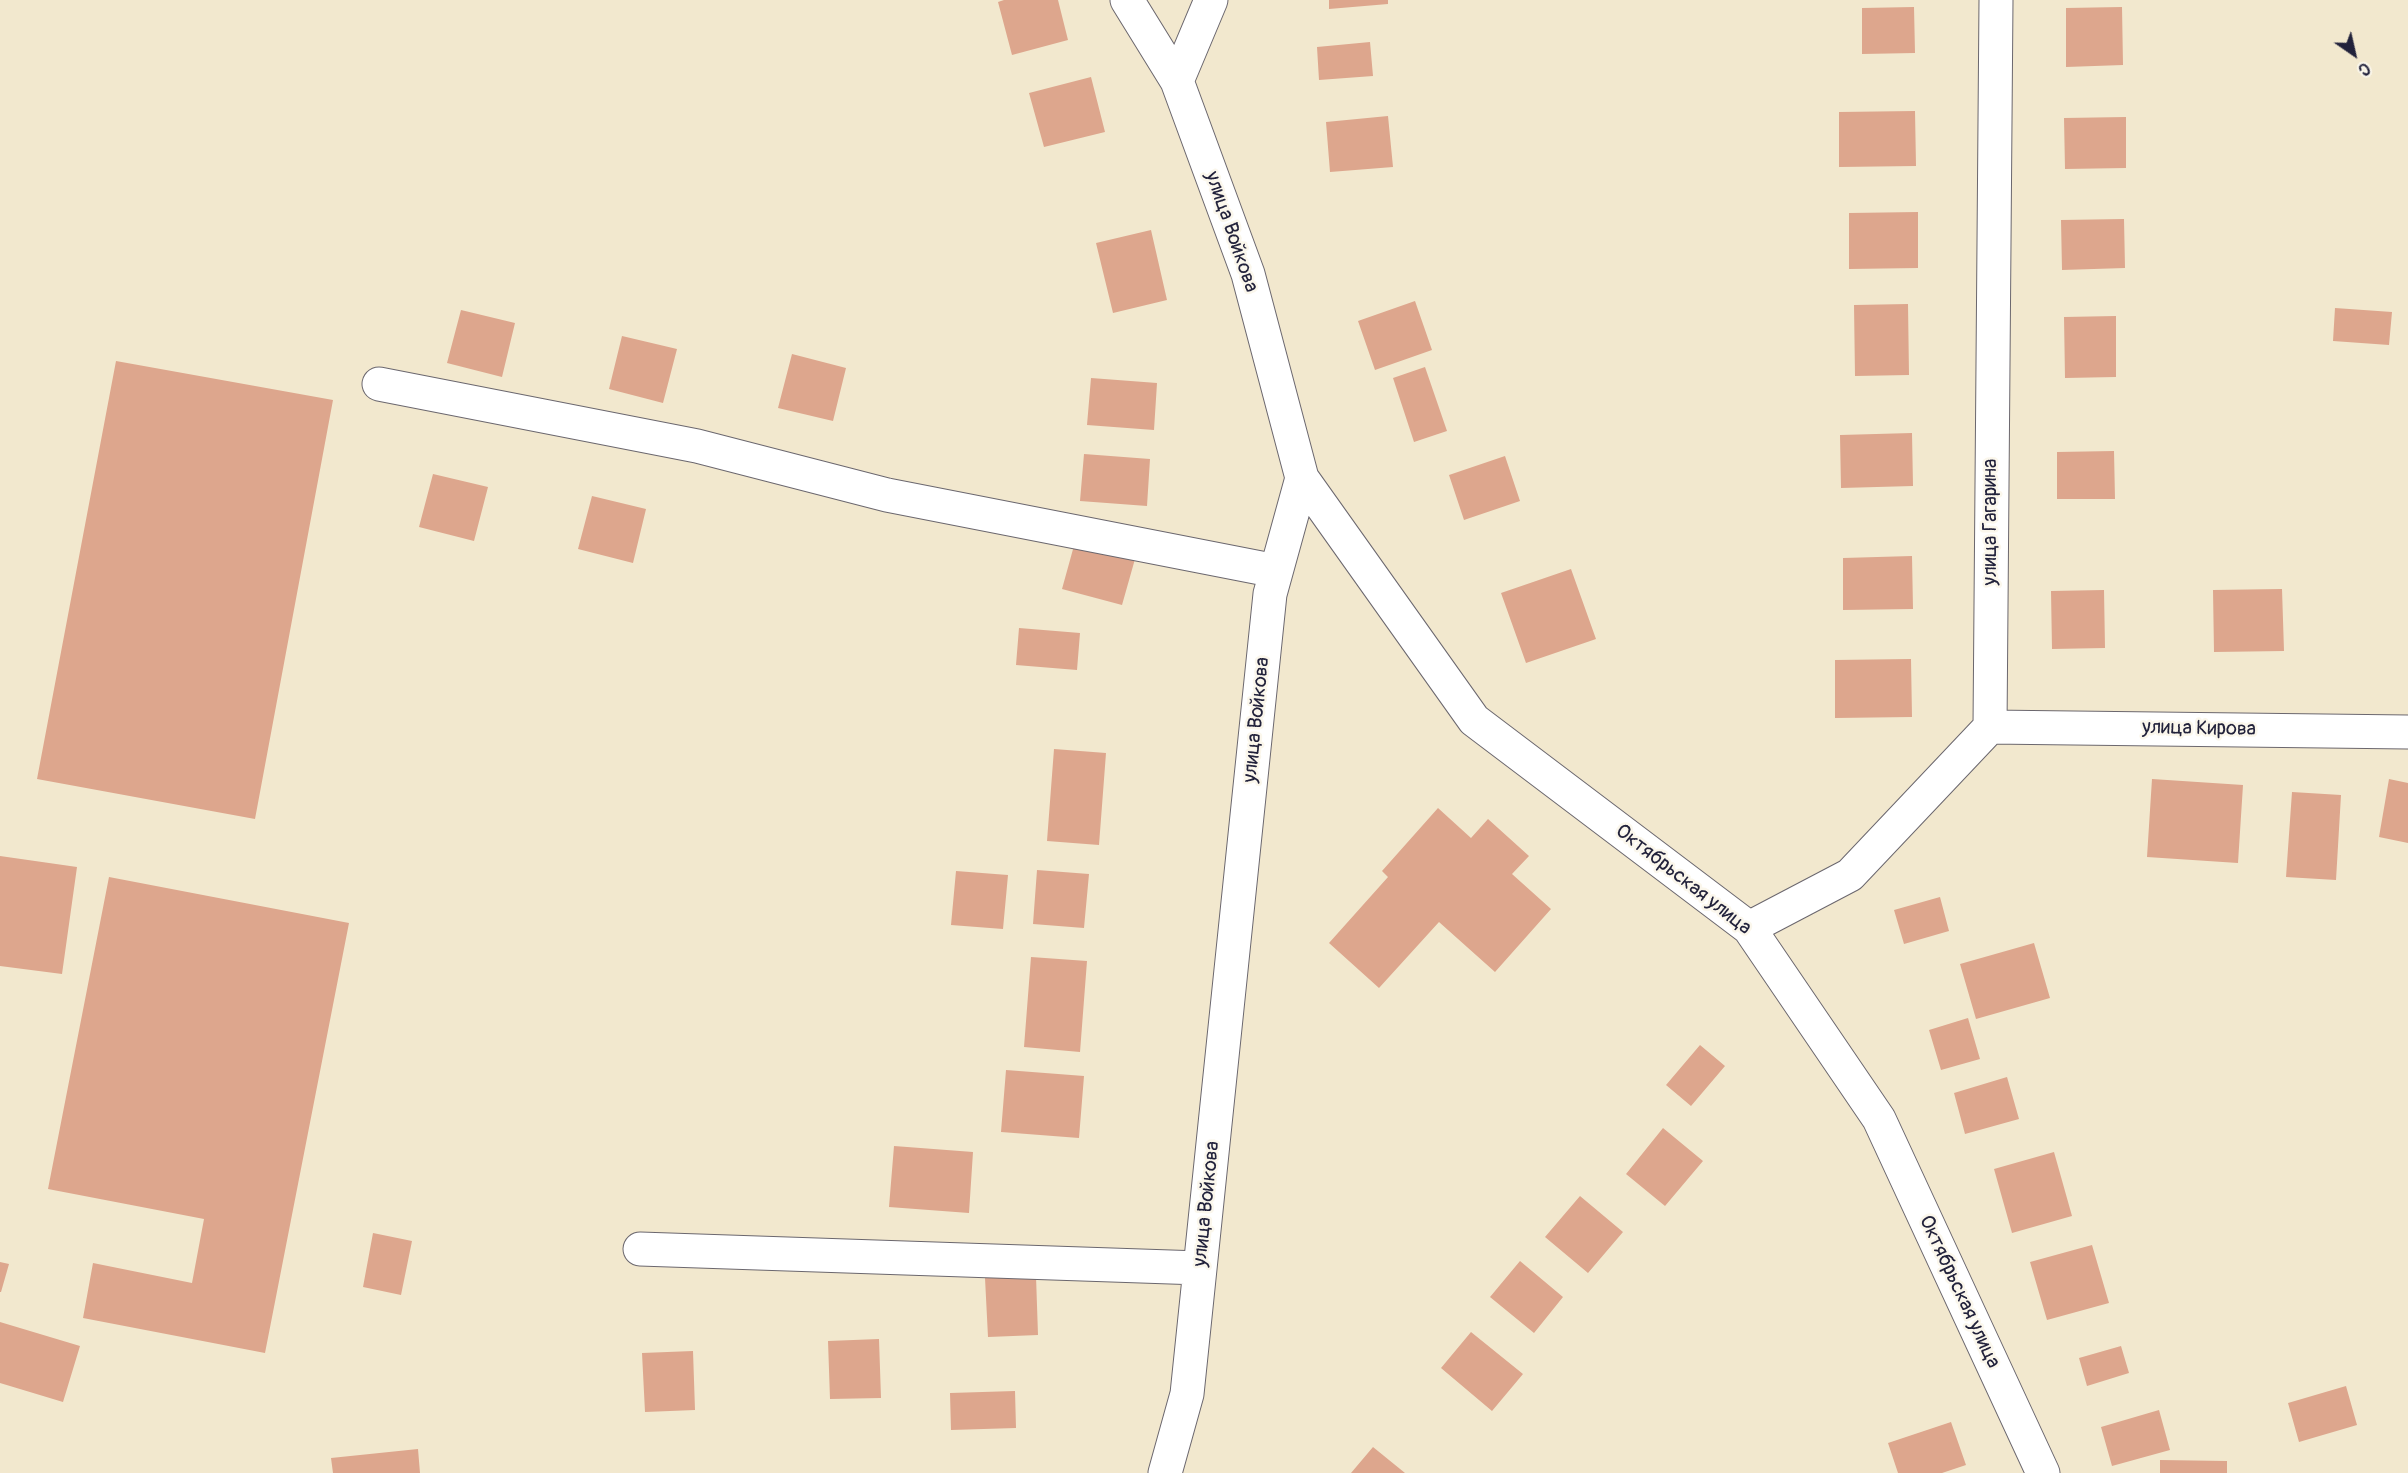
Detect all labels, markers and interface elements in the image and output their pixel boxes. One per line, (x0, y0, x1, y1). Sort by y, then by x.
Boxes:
north arrow (2324, 24, 2384, 84)
text: С (2354, 58, 2374, 80)
street label: улица Войкова (1199, 169, 1263, 295)
street label: улица Гагарина (1979, 459, 2003, 585)
street label: улица Войкова (1238, 656, 1276, 784)
street label: улица Кирова (2142, 716, 2256, 742)
street label: Октябрьская улица (1610, 819, 1756, 941)
street label: улица Войкова (1188, 1140, 1226, 1268)
street label: Октябрьская улица (1913, 1212, 2005, 1372)

